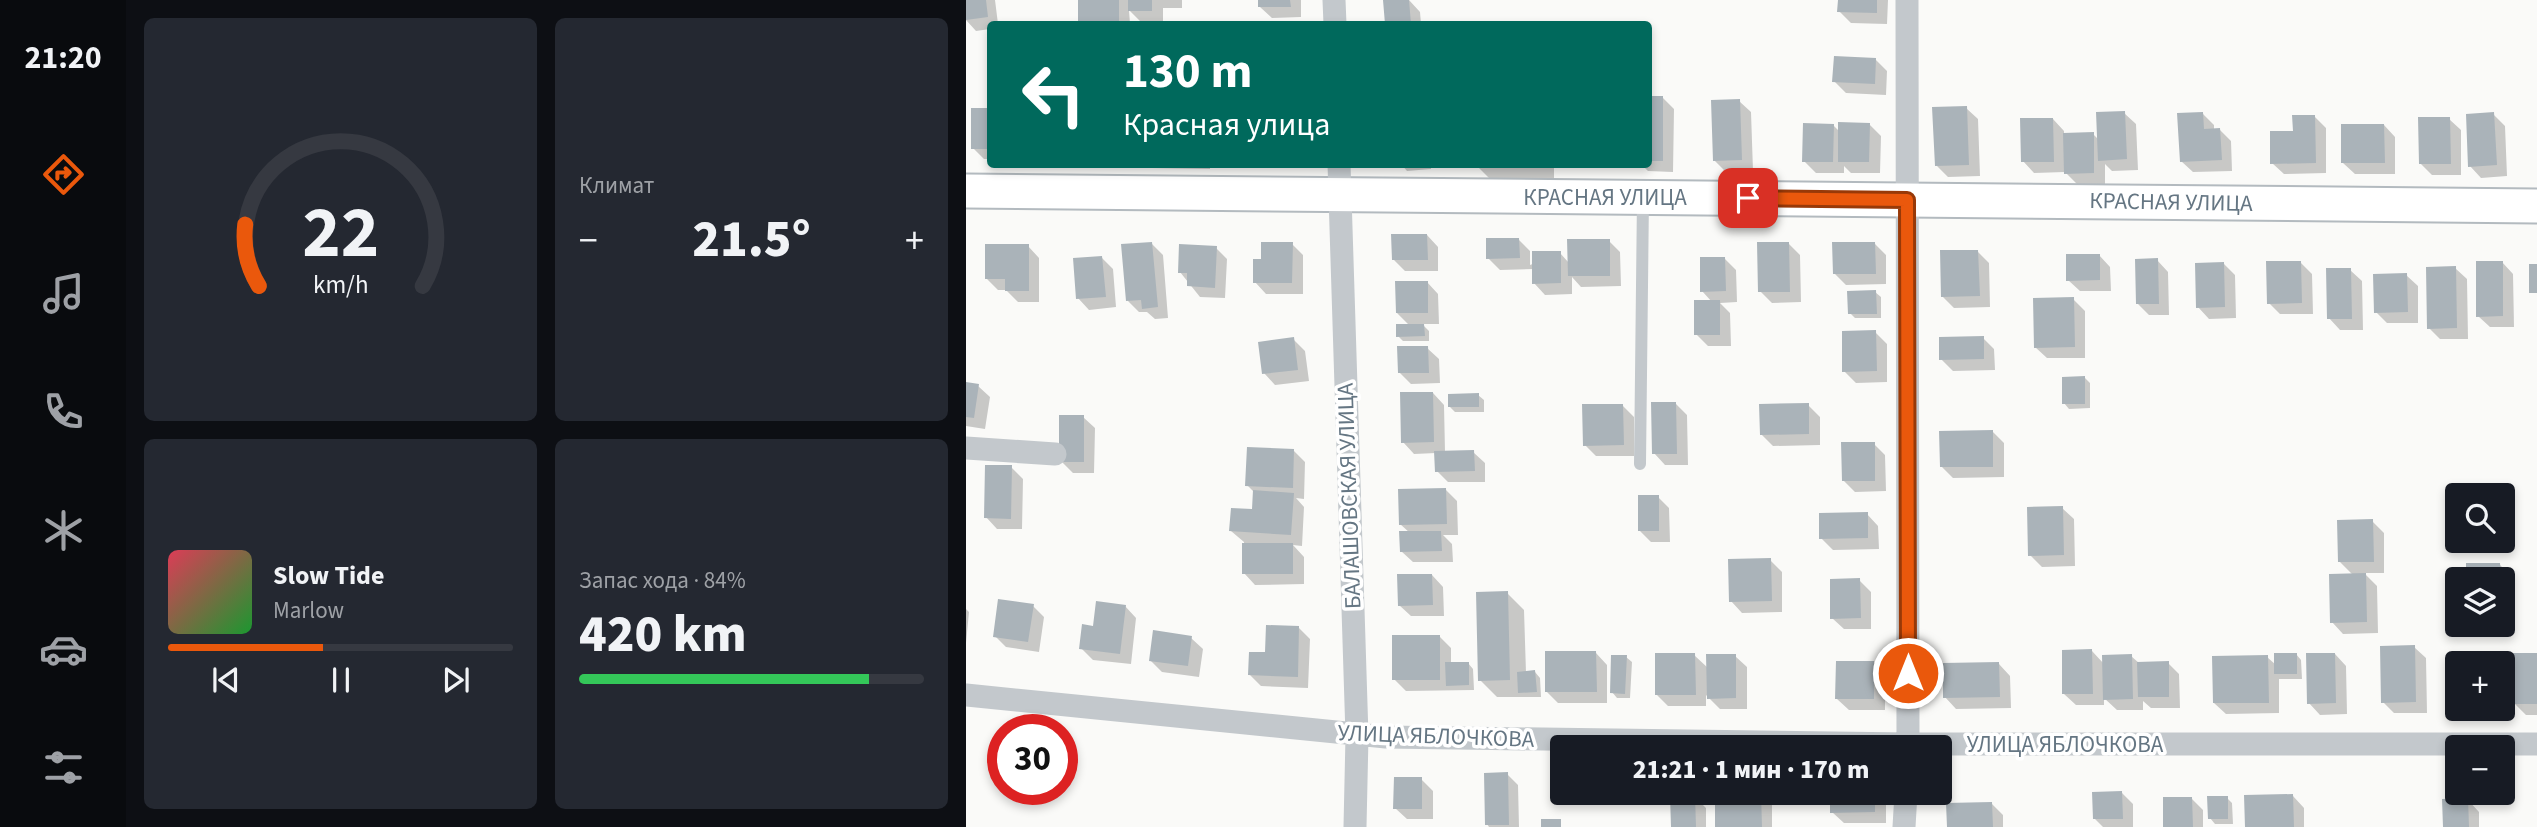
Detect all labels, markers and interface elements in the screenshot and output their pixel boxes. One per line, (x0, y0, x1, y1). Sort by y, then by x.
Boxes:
text: 21:20 (24, 35, 102, 81)
text: 130 m (1123, 37, 1252, 107)
icon: left (1008, 49, 1099, 140)
text: Красная улица (1123, 102, 1330, 148)
icon: directions (39, 150, 88, 199)
pin (1718, 168, 1778, 228)
text: Климат (579, 169, 654, 202)
icon: arrive (1729, 179, 1767, 217)
text: 22 (302, 181, 379, 285)
street label: КРАСНАЯ УЛИЦА (1523, 181, 1687, 214)
street label: КРАСНАЯ УЛИЦА (2089, 184, 2253, 220)
text: 21.5° (692, 203, 811, 277)
text: − (579, 214, 598, 268)
text: + (905, 214, 924, 268)
text: km/h (313, 266, 368, 302)
icon: music (39, 269, 88, 318)
street label: БАЛАШОВСКАЯ УЛИЦА (1329, 382, 1369, 610)
icon: phone (39, 387, 88, 436)
map controls (2445, 483, 2515, 805)
button: search (2445, 483, 2515, 553)
icon: climate (39, 506, 88, 555)
text: Slow Tide (273, 557, 384, 594)
text: Запас хода · 84% (579, 564, 746, 597)
button: layers (2445, 567, 2515, 637)
text: Marlow (273, 594, 344, 627)
text: 420 km (579, 598, 747, 672)
icon: car (39, 625, 88, 674)
position arrow (1871, 636, 1945, 710)
button: + (2445, 651, 2515, 721)
icon: previous (207, 661, 245, 699)
icon: pause (322, 661, 360, 699)
icon: next (437, 661, 475, 699)
speed limit sign: 30 (987, 714, 1078, 805)
street label: УЛИЦА ЯБЛОЧКОВА (1337, 716, 1535, 756)
street label: УЛИЦА ЯБЛОЧКОВА (1967, 728, 2164, 761)
button: − (2445, 735, 2515, 805)
icon: filters (39, 743, 88, 792)
text: 21:21 · 1 мин · 170 m (1633, 751, 1869, 788)

